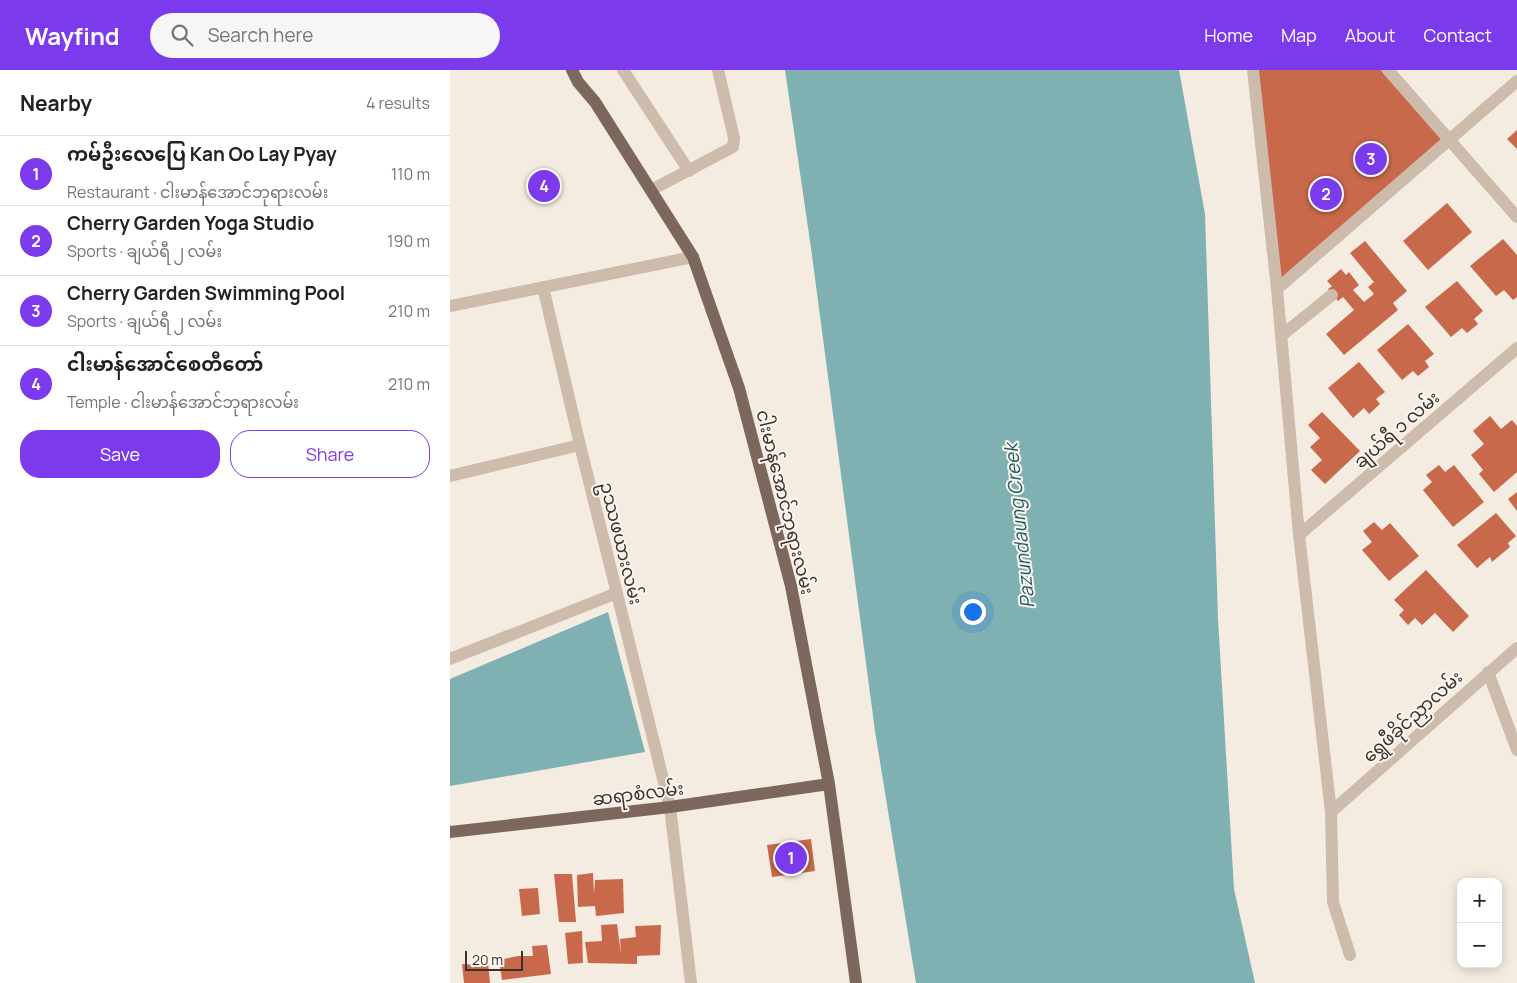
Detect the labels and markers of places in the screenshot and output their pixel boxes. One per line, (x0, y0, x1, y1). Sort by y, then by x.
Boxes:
pin: 3 (1355, 140, 1387, 178)
pin: 4 (528, 167, 560, 205)
pin: 2 (1310, 175, 1342, 213)
pin: 1 (775, 839, 807, 877)

